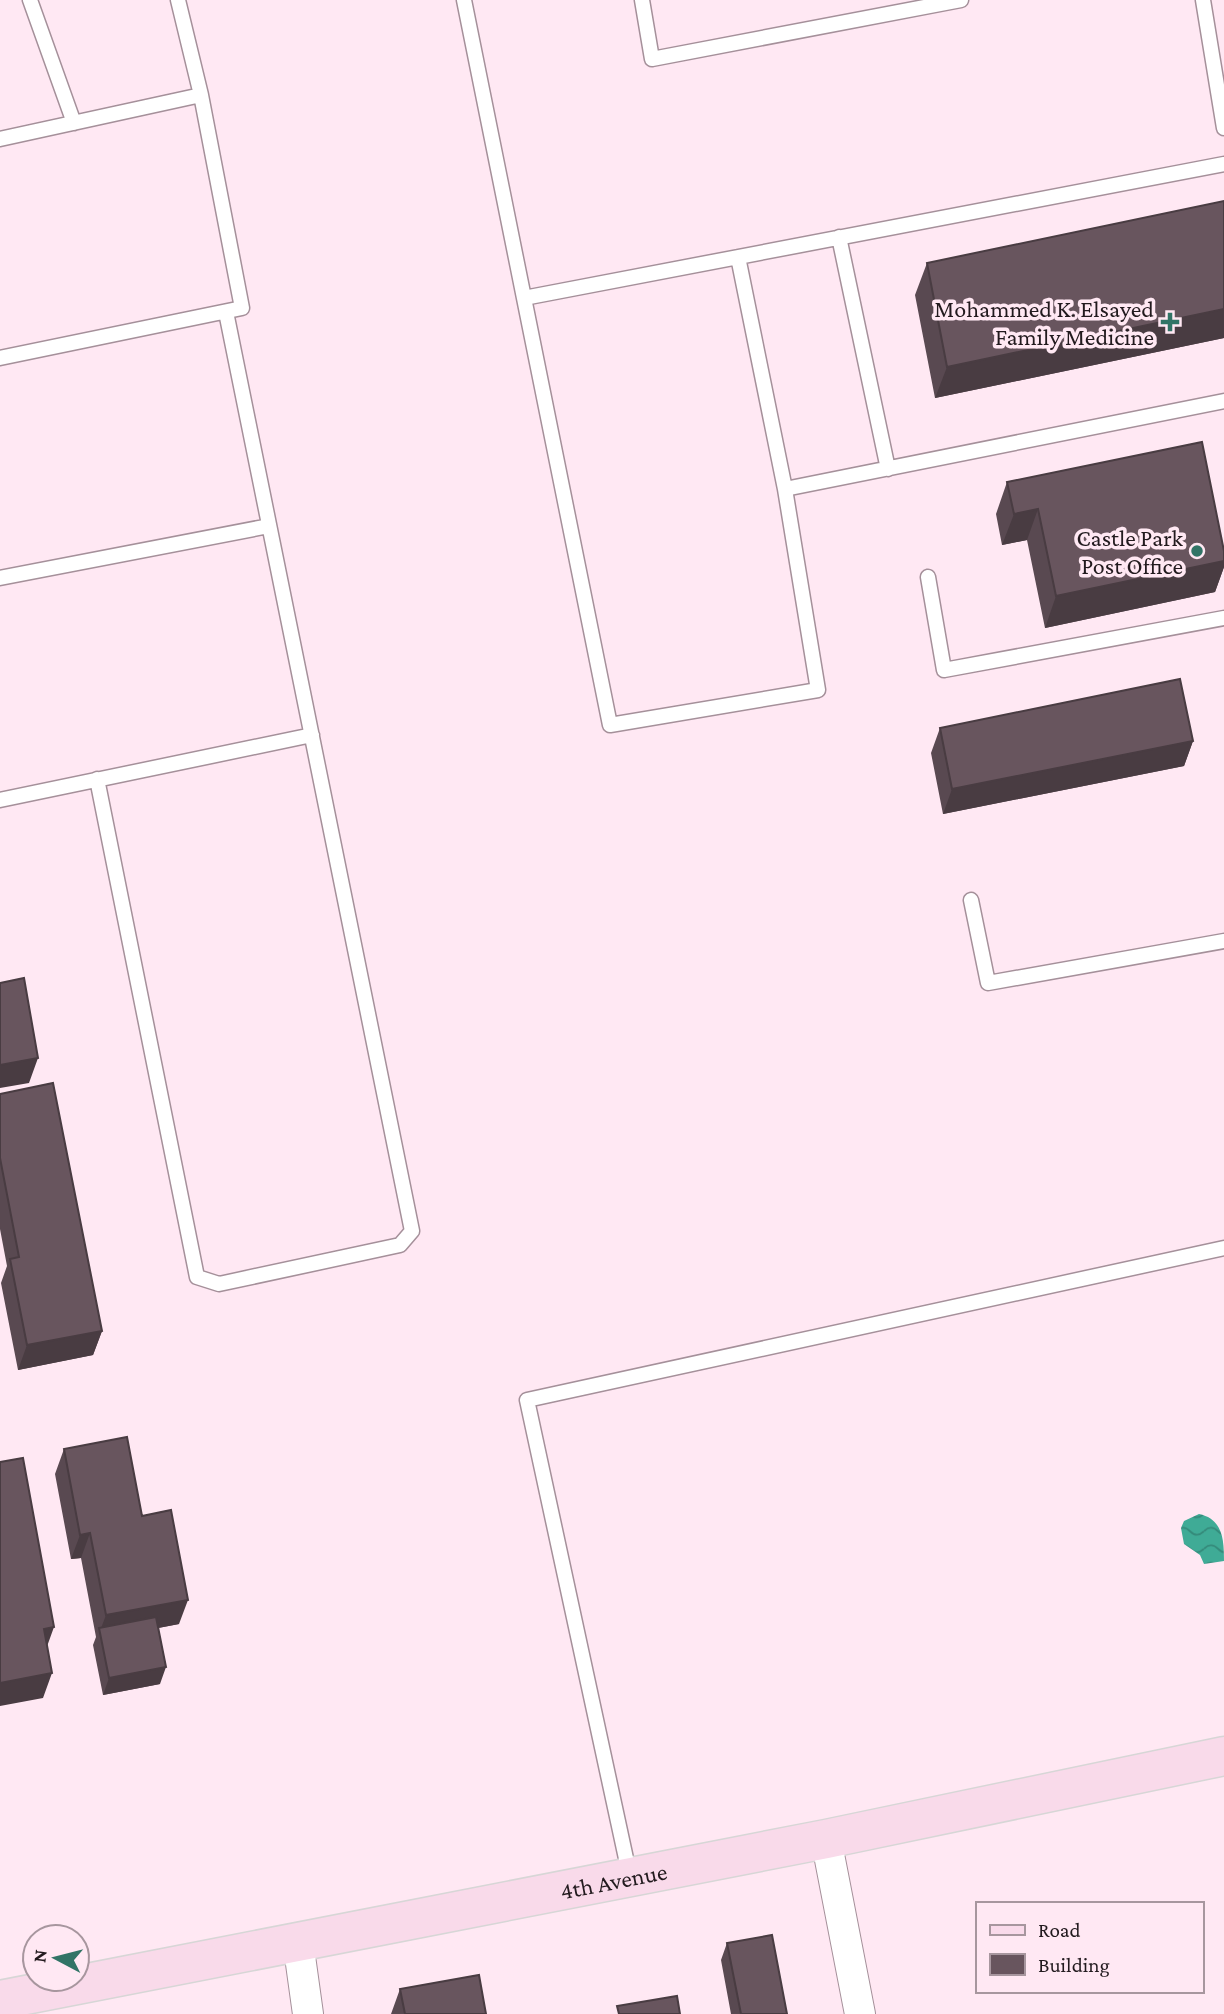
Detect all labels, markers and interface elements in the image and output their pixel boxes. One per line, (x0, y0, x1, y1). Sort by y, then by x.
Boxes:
place label: Mohammed K. Elsayed Family Medicine (934, 295, 1154, 350)
marker: Mohammed K. Elsayed Family Medicine (1160, 312, 1180, 332)
place label: Castle Park Post Office (1077, 524, 1184, 579)
marker: Castle Park Post Office (1189, 543, 1205, 559)
street label: 4th Avenue (558, 1857, 669, 1904)
legend (976, 1902, 1203, 1993)
text: Road (1038, 1918, 1081, 1942)
north arrow (21, 1923, 91, 1993)
text: N (28, 1948, 51, 1964)
text: Building (1038, 1953, 1110, 1977)

